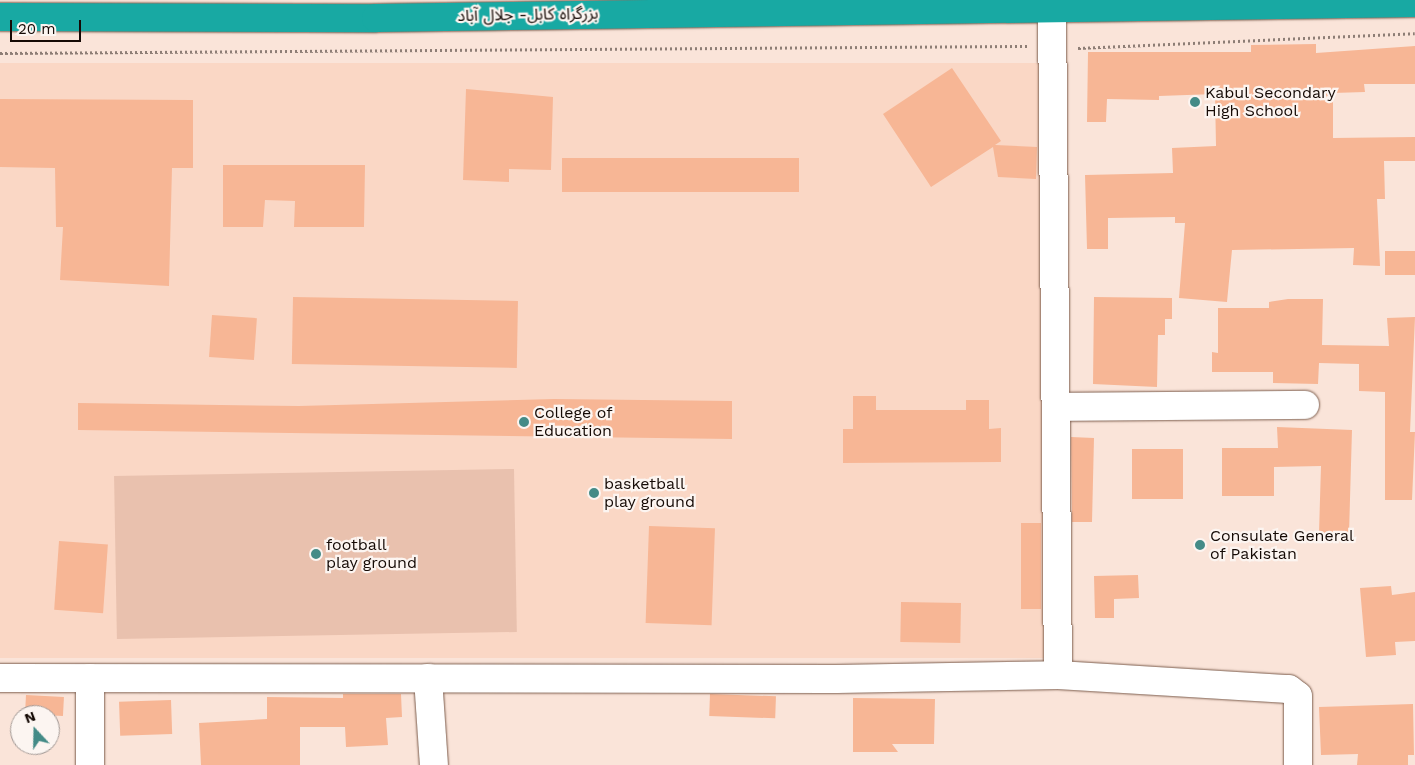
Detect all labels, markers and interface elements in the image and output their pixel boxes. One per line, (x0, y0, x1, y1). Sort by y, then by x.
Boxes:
street label: بزرگراه کابل- جلال آباد (457, 4, 599, 26)
scale bar (12, 10, 84, 42)
text: 20 m (18, 20, 56, 38)
place label: Kabul Secondary High School (1205, 83, 1336, 121)
marker: Kabul Secondary High School (1189, 96, 1201, 108)
place label: College of Education (534, 403, 613, 441)
marker: College of Education (518, 416, 530, 428)
place label: basketball play ground (604, 474, 695, 512)
marker: basketball play ground (588, 487, 600, 499)
place label: Consulate General of Pakistan (1210, 526, 1354, 564)
place label: football play ground (326, 535, 417, 573)
marker: Consulate General of Pakistan (1194, 539, 1206, 551)
marker: football play ground (310, 548, 322, 560)
north arrow (10, 705, 60, 755)
text: N (22, 708, 38, 726)

